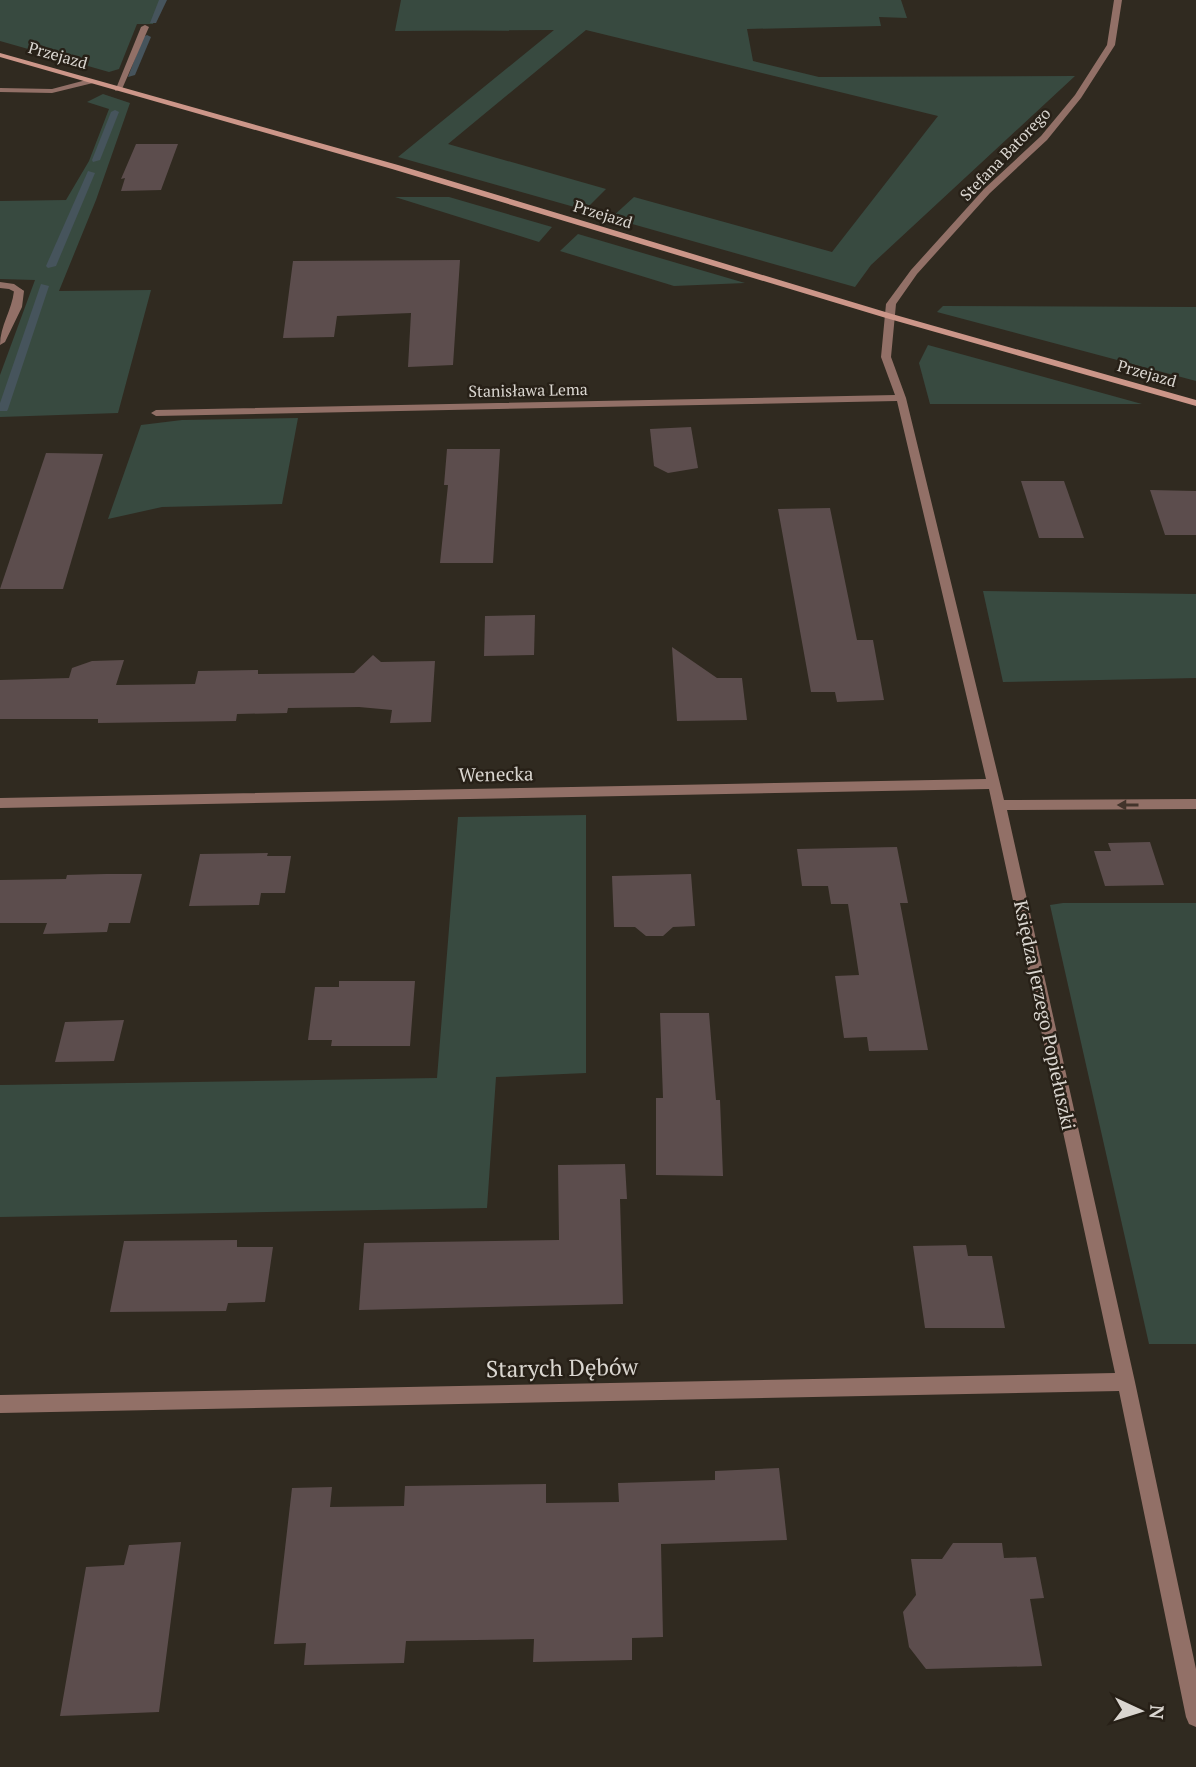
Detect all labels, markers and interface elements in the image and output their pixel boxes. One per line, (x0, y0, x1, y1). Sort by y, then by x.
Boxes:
street label: Przejazd (26, 36, 90, 74)
street label: Stefana Batorego (955, 102, 1055, 205)
street label: Przejazd (571, 195, 635, 233)
street label: Przejazd (1115, 354, 1179, 392)
street label: Stanisława Lema (468, 378, 588, 402)
street label: Wenecka (458, 760, 534, 787)
one-way arrow (1117, 799, 1139, 811)
street label: Księdza Jerzego Popiełuszki (1009, 898, 1082, 1132)
street label: Starych Dębów (486, 1351, 639, 1384)
north arrow (1105, 1676, 1175, 1746)
text: N (1144, 1704, 1170, 1721)

